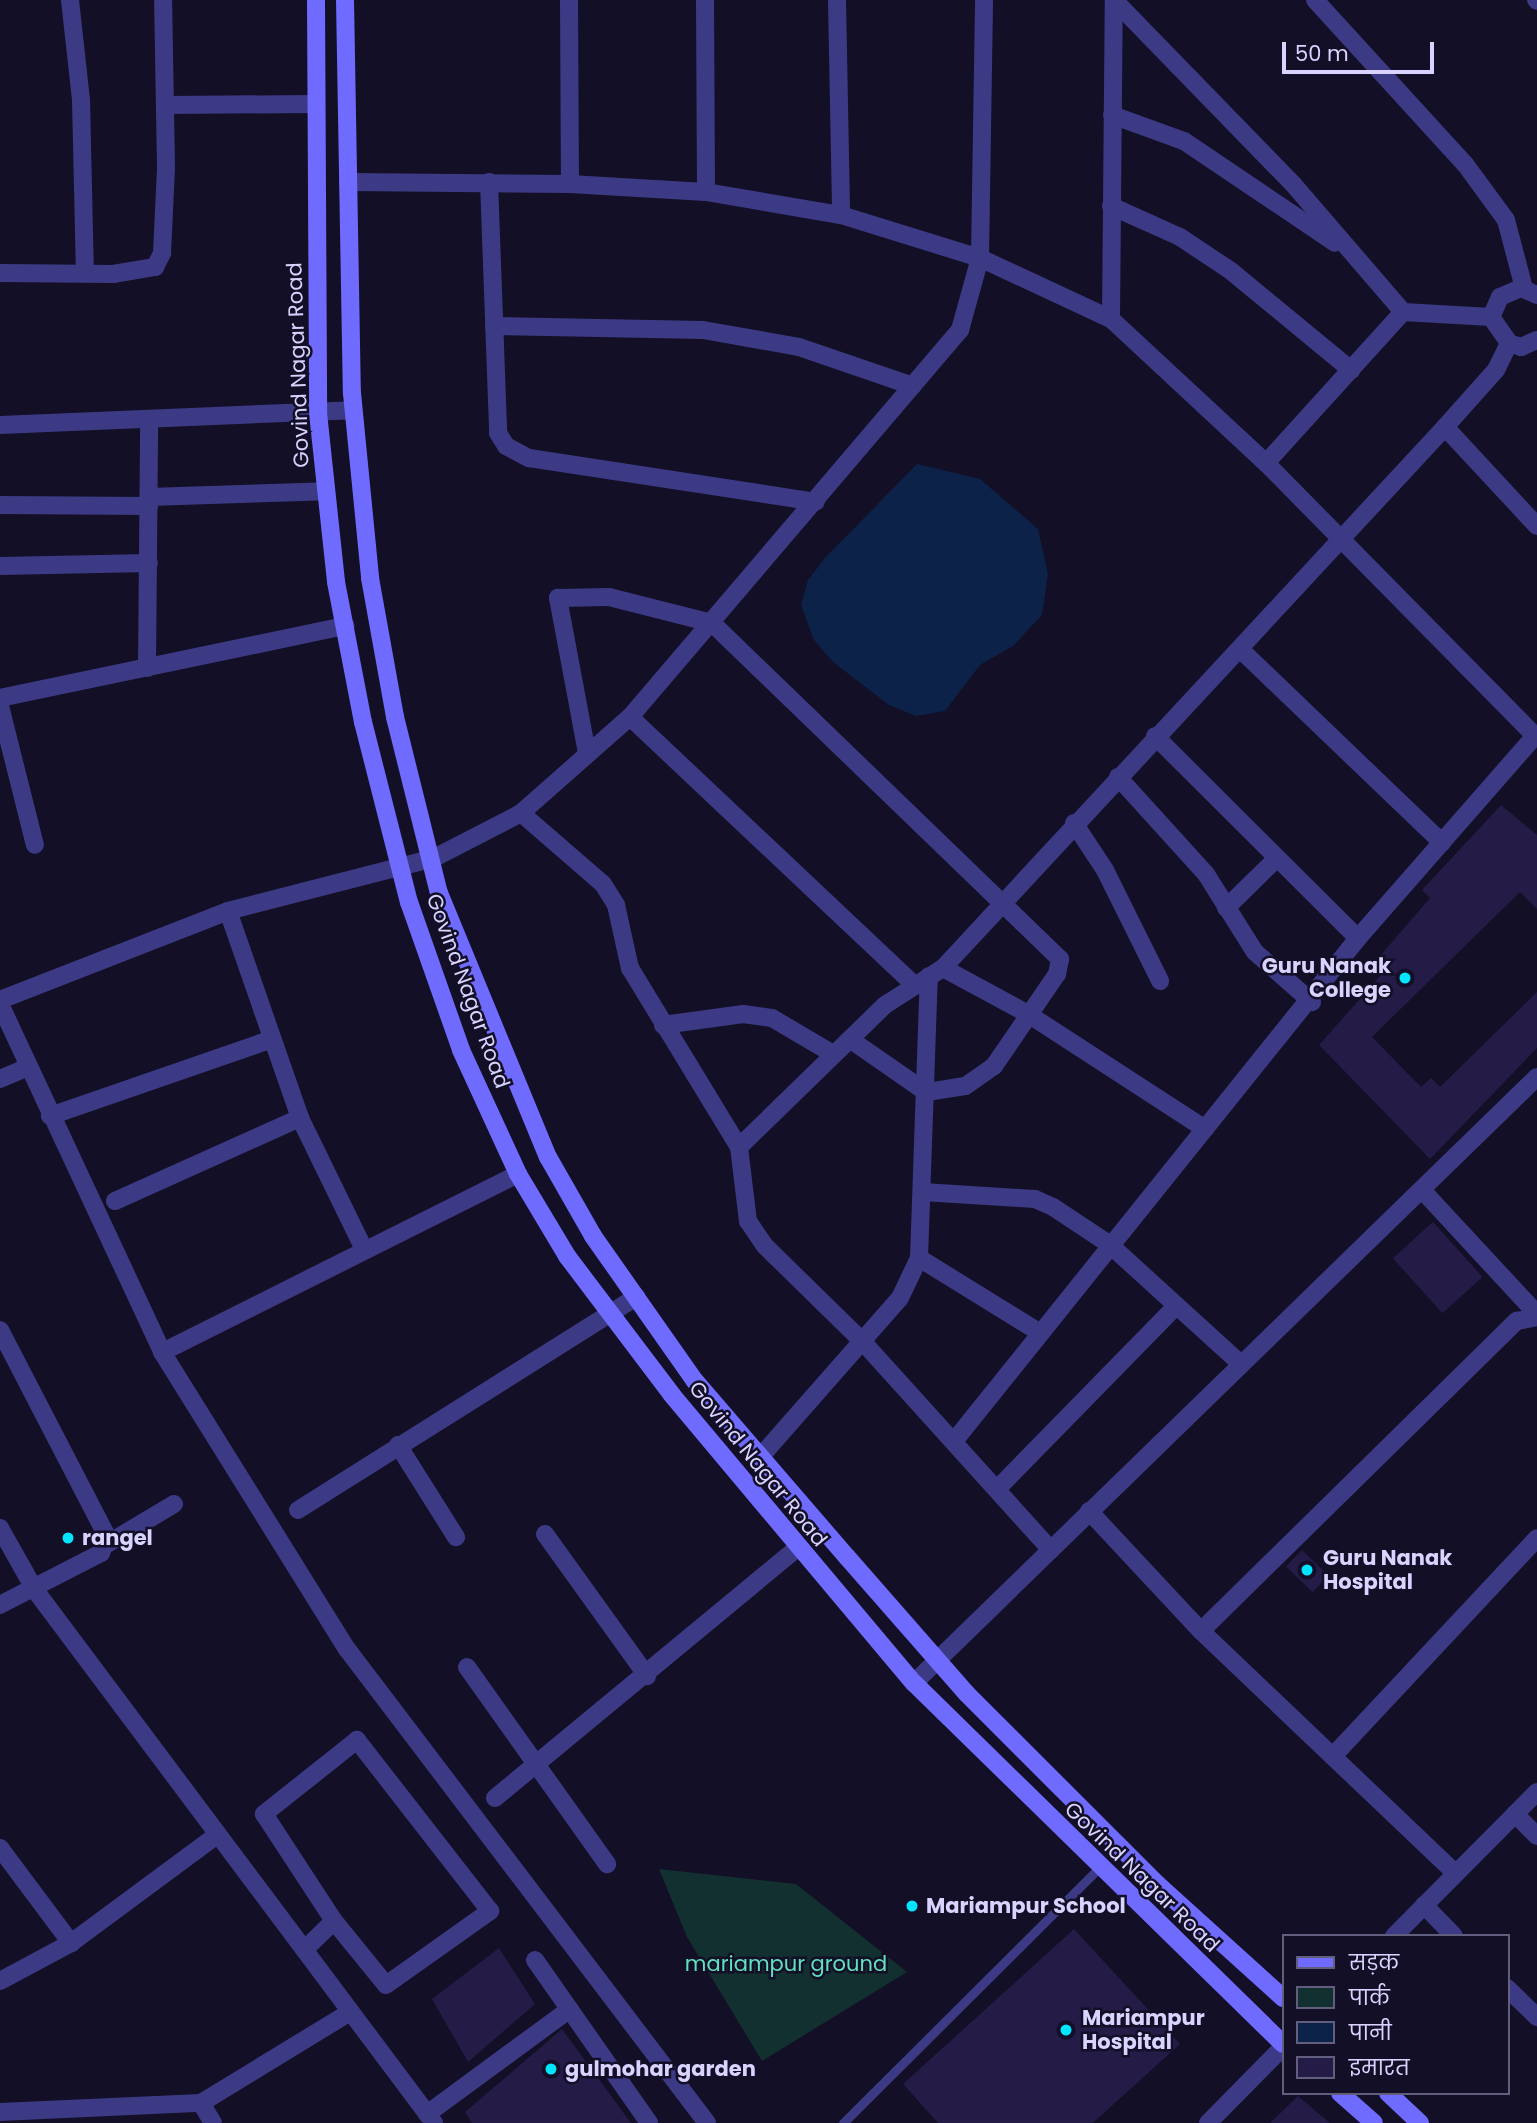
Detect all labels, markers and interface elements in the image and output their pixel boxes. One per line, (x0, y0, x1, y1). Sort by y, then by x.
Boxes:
scale bar (1285, 28, 1437, 72)
text: 50 m (1295, 39, 1349, 68)
street label: Govind Nagar Road (282, 262, 314, 468)
street label: Govind Nagar Road (421, 890, 515, 1092)
place label: Guru Nanak College (1262, 953, 1391, 1003)
marker: Guru Nanak College (1397, 970, 1413, 986)
street label: Govind Nagar Road (684, 1376, 832, 1552)
place label: rangel (82, 1525, 153, 1551)
marker: rangel (60, 1530, 76, 1546)
place label: Guru Nanak Hospital (1323, 1545, 1452, 1595)
marker: Guru Nanak Hospital (1297, 1560, 1317, 1580)
street label: Govind Nagar Road (1059, 1797, 1225, 1957)
place label: Mariampur School (926, 1893, 1126, 1919)
marker: Mariampur School (904, 1898, 920, 1914)
legend (1282, 1934, 1509, 2095)
text: सड़क (1349, 1948, 1399, 1977)
park label: mariampur ground (685, 1951, 887, 1977)
text: पार्क (1349, 1983, 1390, 2012)
place label: Mariampur Hospital (1082, 2005, 1205, 2055)
text: पानी (1349, 2018, 1392, 2047)
marker: Mariampur Hospital (1056, 2020, 1076, 2040)
text: इमारत (1349, 2053, 1410, 2082)
place label: gulmohar garden (565, 2056, 756, 2082)
marker: gulmohar garden (543, 2061, 559, 2077)

